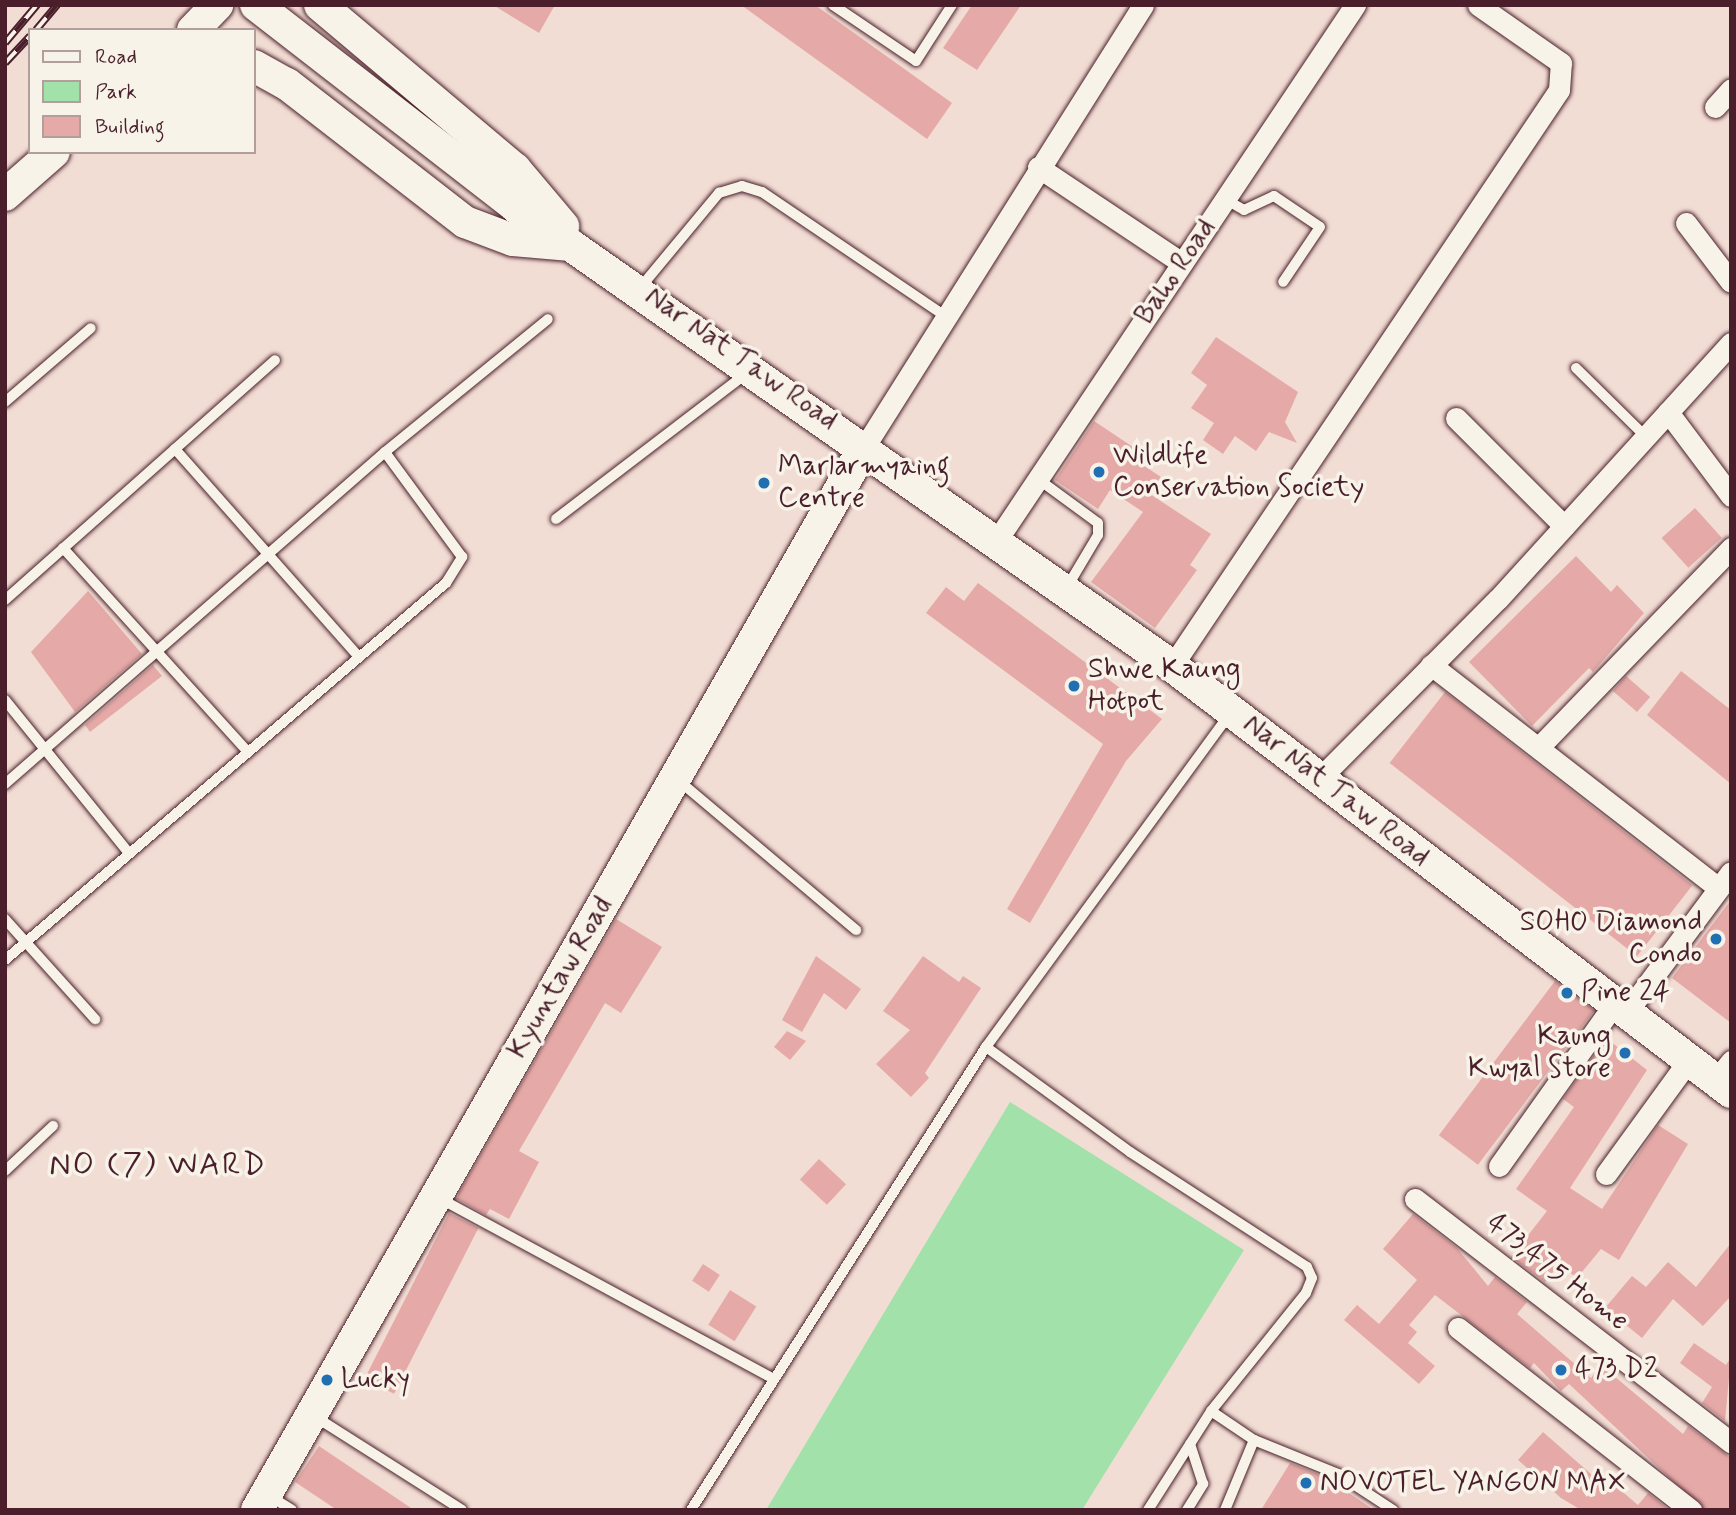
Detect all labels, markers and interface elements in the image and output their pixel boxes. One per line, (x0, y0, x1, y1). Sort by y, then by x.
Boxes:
legend (28, 28, 256, 154)
text: Road (95, 43, 137, 71)
text: Park (95, 78, 137, 106)
text: Building (95, 113, 165, 141)
street label: Baho Road (1128, 213, 1224, 331)
street label: Nar Nat Taw Road (645, 285, 837, 433)
place label: Wildlife Conservation Society (1113, 439, 1363, 505)
place label: Marlarmyaing Centre (778, 450, 950, 516)
marker: Wildlife Conservation Society (1091, 464, 1107, 480)
marker: Marlarmyaing Centre (756, 475, 772, 491)
place label: Shwe Kaung Hotpot (1088, 653, 1235, 719)
marker: Shwe Kaung Hotpot (1066, 678, 1082, 694)
street label: Nar Nat Taw Road (1243, 713, 1429, 869)
street label: Kyuntaw Road (502, 892, 620, 1064)
place label: SOHO Diamond Condo (1515, 906, 1702, 972)
marker: SOHO Diamond Condo (1708, 931, 1724, 947)
place label: Pine 24 (1581, 976, 1670, 1010)
marker: Pine 24 (1559, 985, 1575, 1001)
place label: Kaung Kwyal Store (1468, 1020, 1611, 1086)
marker: Kaung Kwyal Store (1617, 1045, 1633, 1061)
district label: NO (7) WARD (50, 1146, 266, 1184)
street label: 473,475 Home (1479, 1207, 1635, 1339)
place label: 473 D2 (1575, 1353, 1657, 1387)
marker: 473 D2 (1553, 1362, 1569, 1378)
place label: Lucky (341, 1363, 410, 1397)
marker: Lucky (319, 1372, 335, 1388)
place label: NOVOTEL YANGON MAX (1320, 1466, 1634, 1500)
marker: NOVOTEL YANGON MAX (1298, 1475, 1314, 1491)

